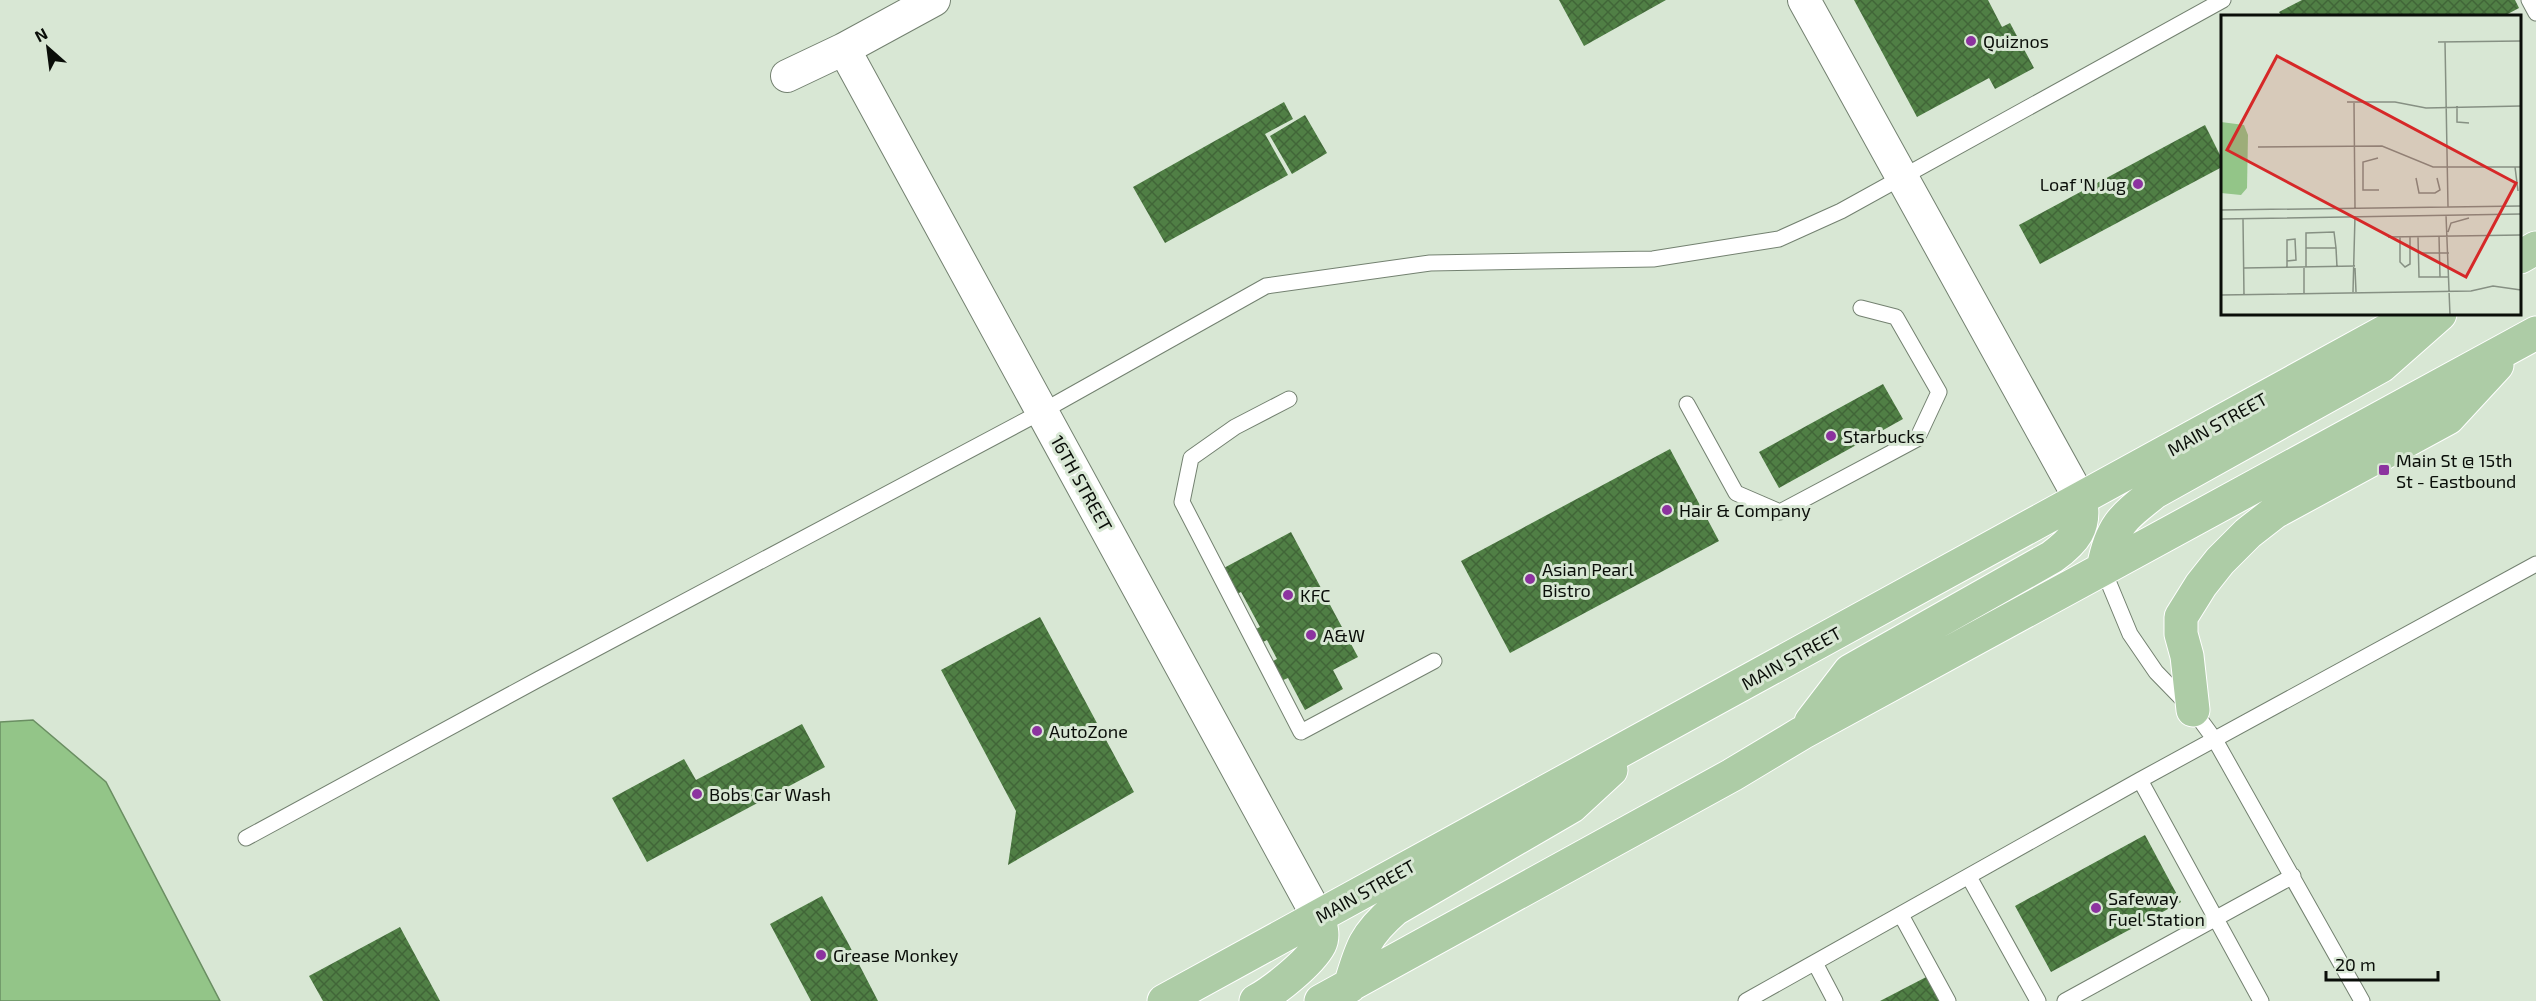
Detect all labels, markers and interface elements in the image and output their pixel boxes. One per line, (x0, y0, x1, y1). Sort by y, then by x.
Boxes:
inset map (2221, 15, 2521, 315)
north arrow (18, 18, 78, 78)
text: N (31, 23, 50, 45)
place label: Quiznos (1983, 30, 2049, 52)
marker: Quiznos (1964, 34, 1978, 48)
place label: Loaf 'N Jug (2040, 173, 2126, 195)
marker: Loaf 'N Jug (2131, 177, 2145, 191)
street label: MAIN STREET (2163, 387, 2271, 460)
place label: Starbucks (1843, 425, 1925, 447)
marker: Starbucks (1824, 429, 1838, 443)
street label: 16TH STREET (1047, 431, 1118, 535)
place label: Main St @ 15th St - Eastbound (2396, 449, 2516, 492)
marker: Main St @ 15th St - Eastbound (2377, 463, 2391, 477)
place label: Hair & Company (1679, 499, 1811, 521)
marker: Hair & Company (1660, 503, 1674, 517)
place label: Asian Pearl Bistro (1542, 558, 1634, 601)
marker: Asian Pearl Bistro (1523, 572, 1537, 586)
place label: KFC (1300, 584, 1330, 606)
marker: KFC (1281, 588, 1295, 602)
street label: MAIN STREET (1737, 621, 1845, 694)
place label: A&W (1323, 624, 1365, 646)
marker: A&W (1304, 628, 1318, 642)
place label: AutoZone (1049, 720, 1128, 742)
marker: AutoZone (1030, 724, 1044, 738)
place label: Bobs Car Wash (709, 783, 831, 805)
marker: Bobs Car Wash (690, 787, 704, 801)
street label: MAIN STREET (1311, 854, 1419, 927)
place label: Safeway Fuel Station (2108, 887, 2205, 930)
marker: Safeway Fuel Station (2089, 901, 2103, 915)
place label: Grease Monkey (833, 944, 959, 966)
scale bar (2326, 944, 2438, 982)
marker: Grease Monkey (814, 948, 828, 962)
text: 20 m (2335, 953, 2376, 975)

